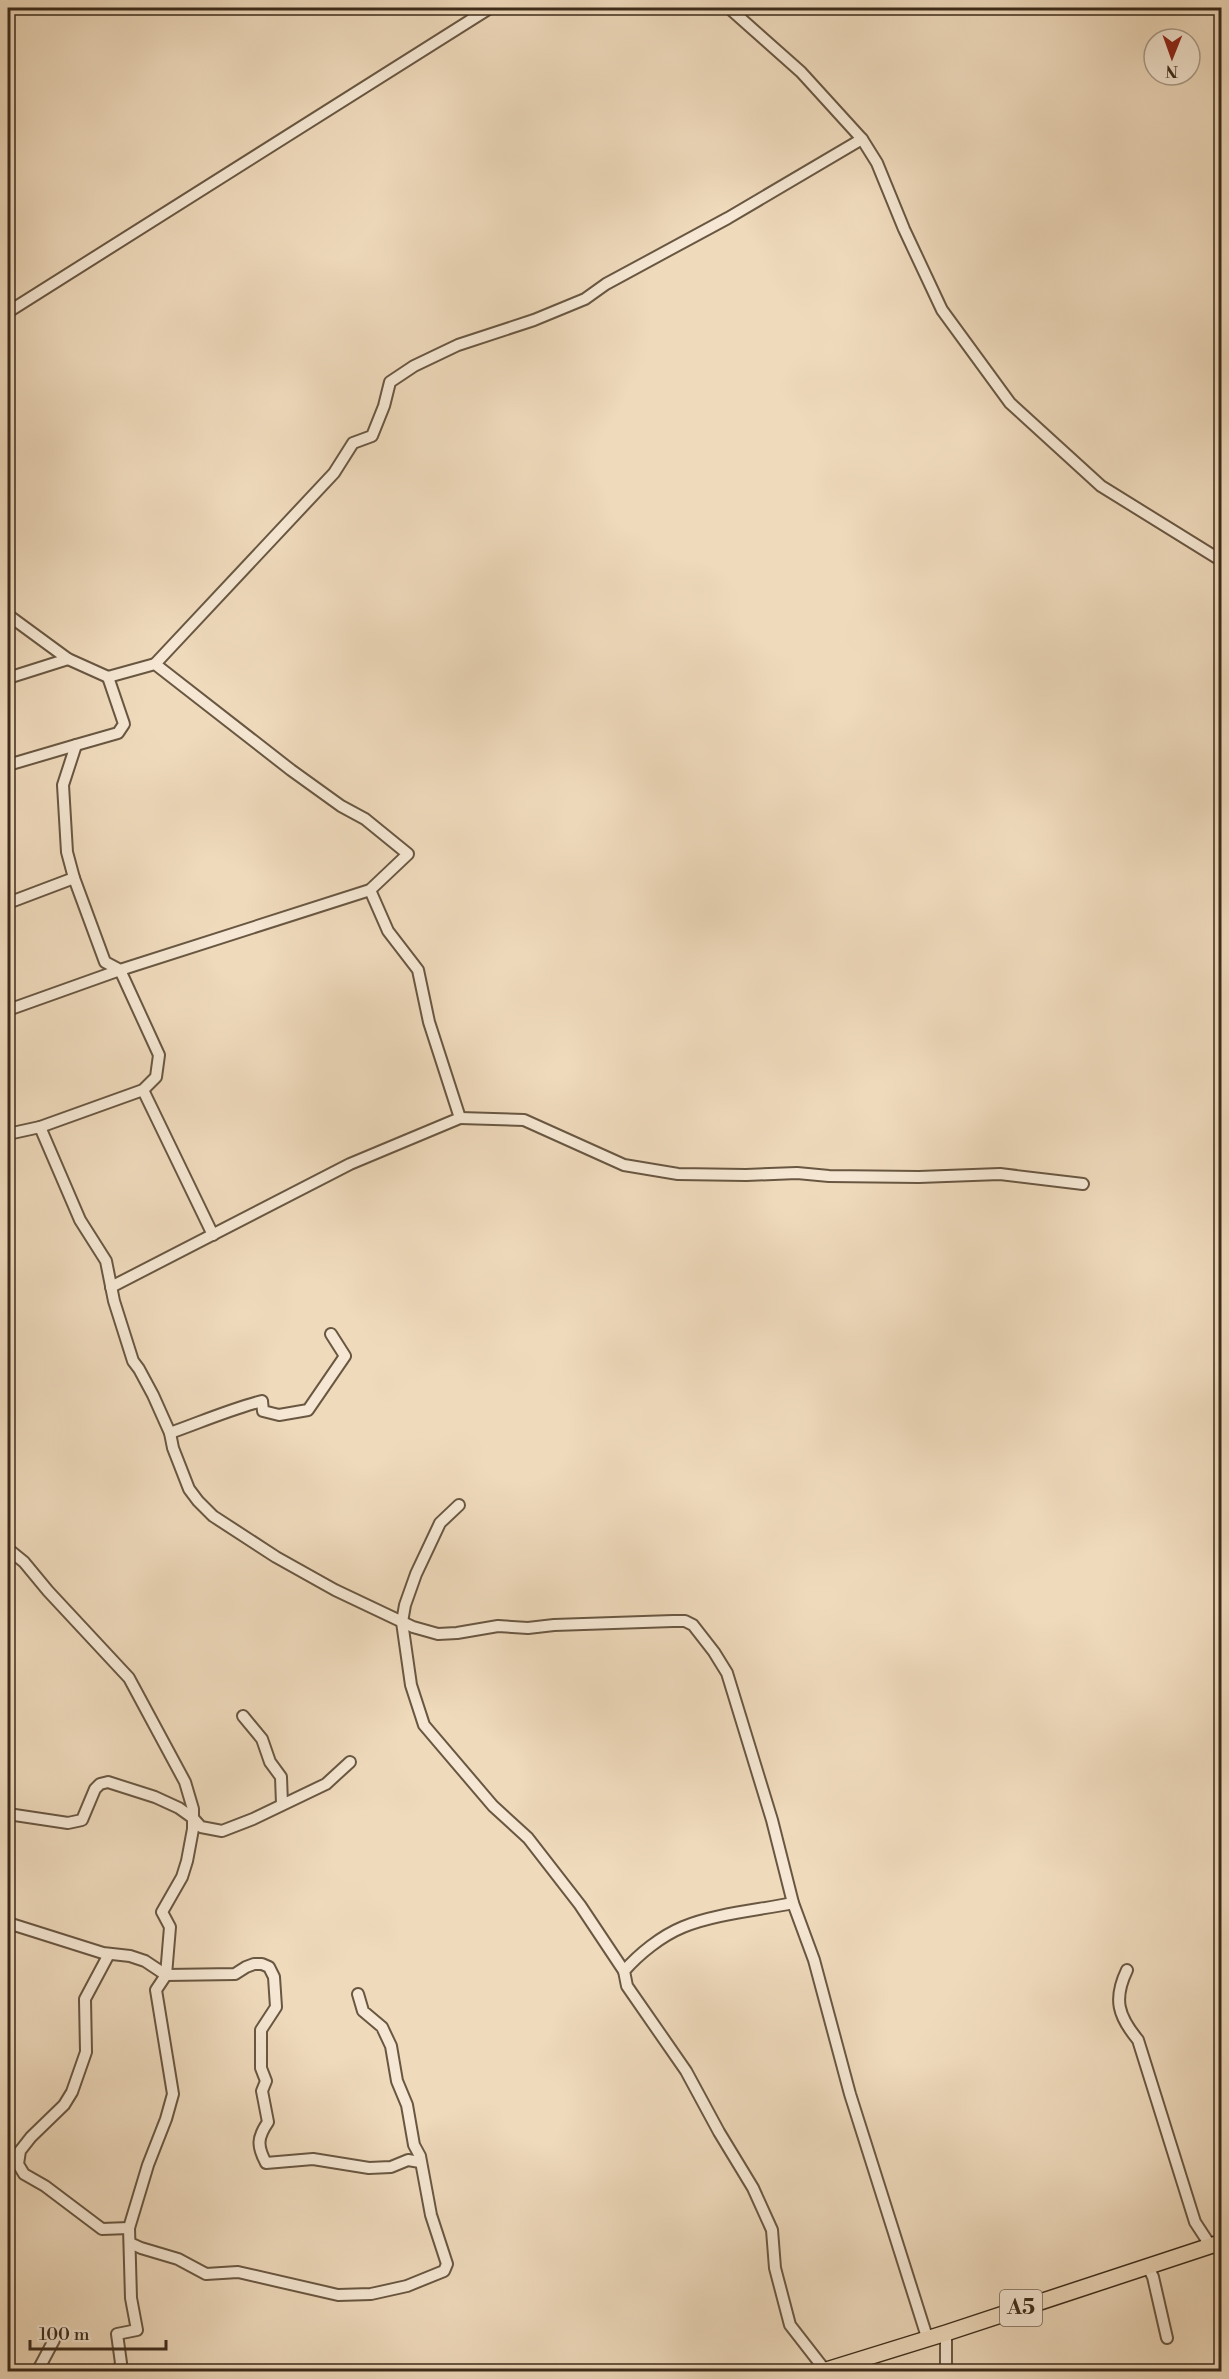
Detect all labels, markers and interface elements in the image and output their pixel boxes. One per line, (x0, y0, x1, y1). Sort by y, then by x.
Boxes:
north arrow (1142, 27, 1202, 87)
text: N (1165, 61, 1178, 81)
road number: A5 (1000, 2290, 1042, 2326)
scale bar (30, 2313, 166, 2351)
text: 100 m (39, 2323, 90, 2346)

